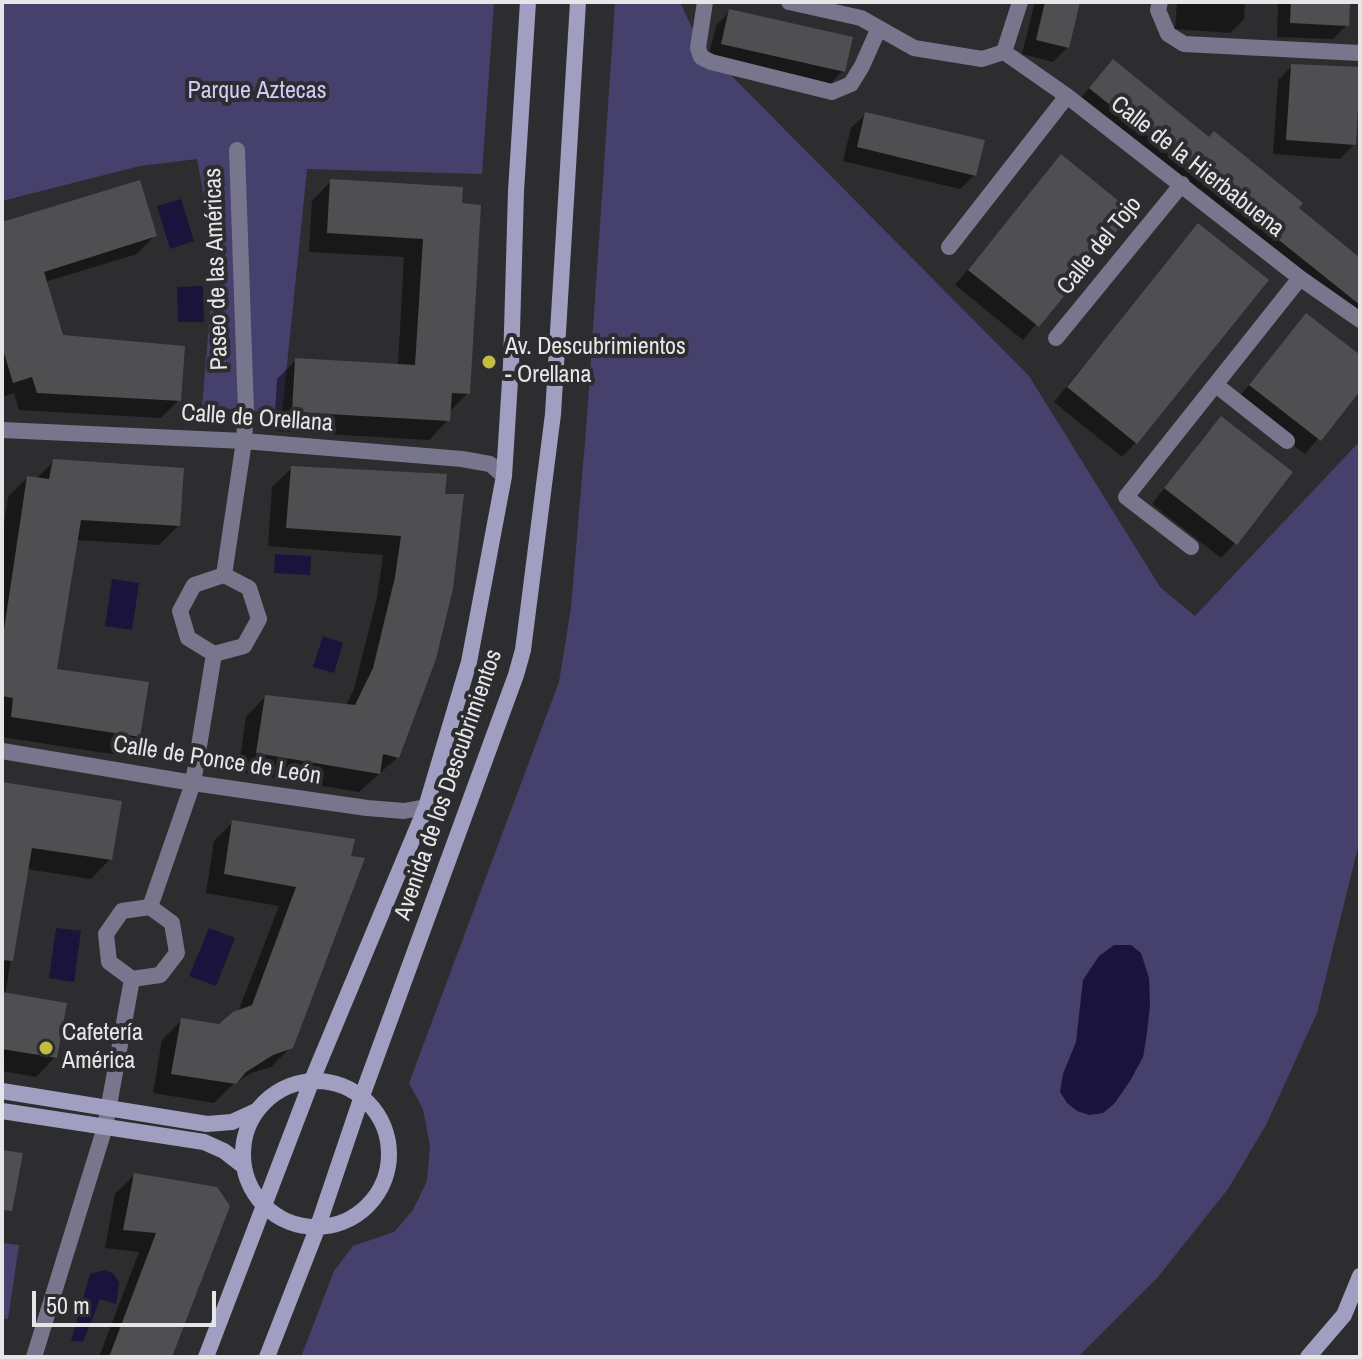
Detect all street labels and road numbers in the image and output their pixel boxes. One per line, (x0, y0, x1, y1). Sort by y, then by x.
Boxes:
street label: Calle de la Hierbabuena (1105, 90, 1289, 244)
street label: Paseo de las Américas (199, 167, 235, 371)
street label: Calle del Tojo (1052, 191, 1148, 301)
street label: Calle de Orellana (180, 399, 334, 439)
street label: Avenida de los Descubrimientos (389, 646, 509, 924)
street label: Calle de Ponce de León (111, 730, 323, 792)

